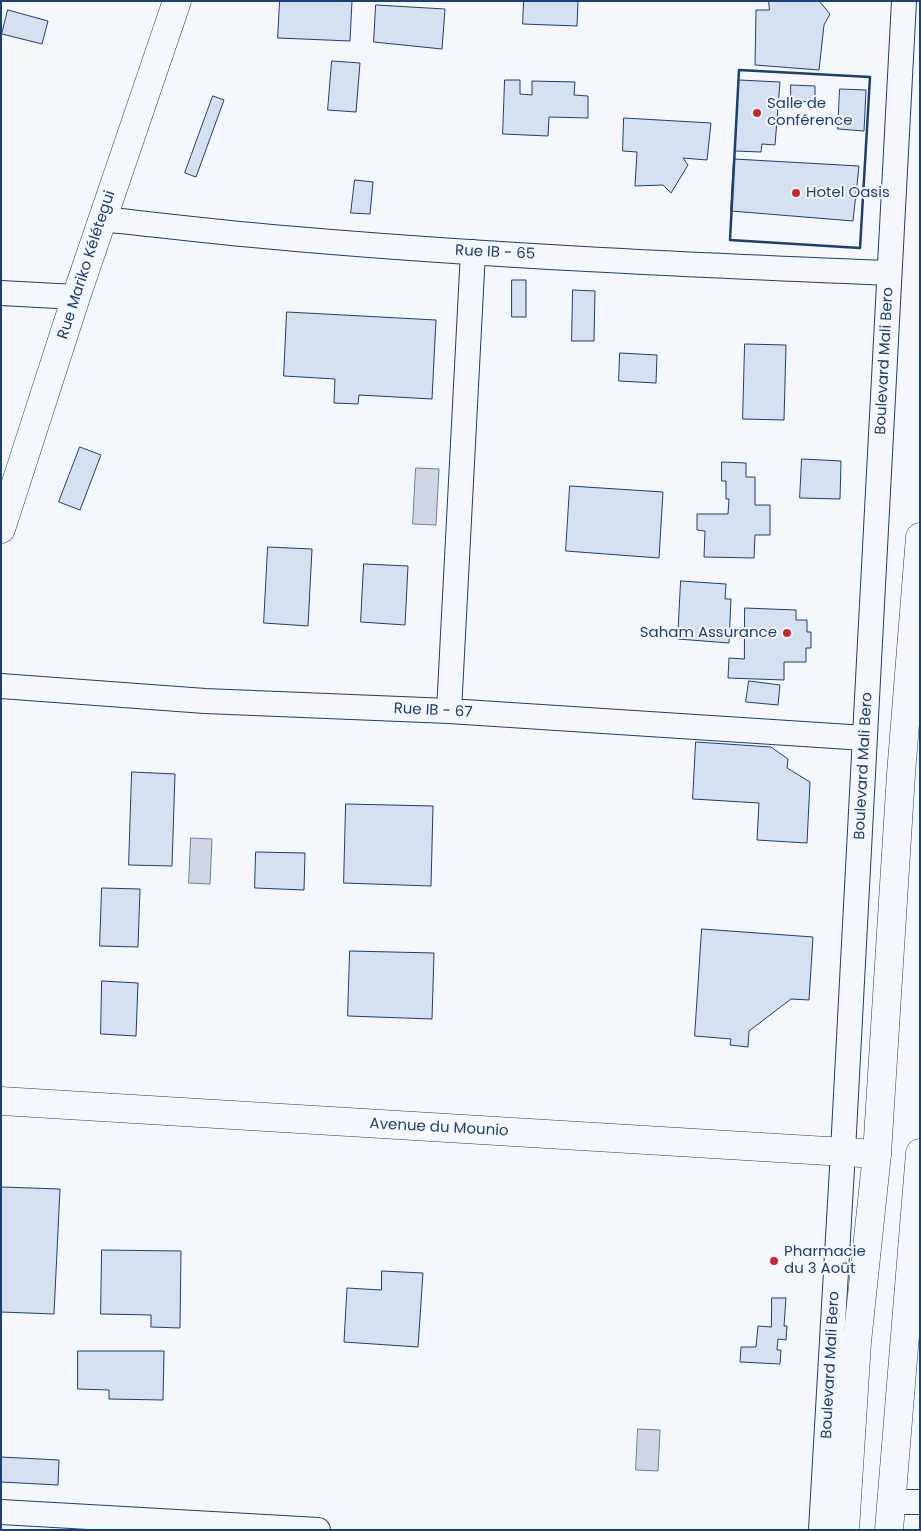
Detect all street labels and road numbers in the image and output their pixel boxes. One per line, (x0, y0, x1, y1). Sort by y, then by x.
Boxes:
street label: Rue Mariko Kélétegui (54, 188, 120, 342)
street label: Rue IB - 65 (455, 242, 535, 264)
street label: Boulevard Mali Bero (872, 287, 898, 435)
street label: Boulevard Mali Bero (851, 692, 877, 840)
street label: Rue IB - 67 (393, 700, 473, 722)
street label: Avenue du Mounio (369, 1115, 509, 1141)
street label: Boulevard Mali Bero (818, 1291, 844, 1439)

